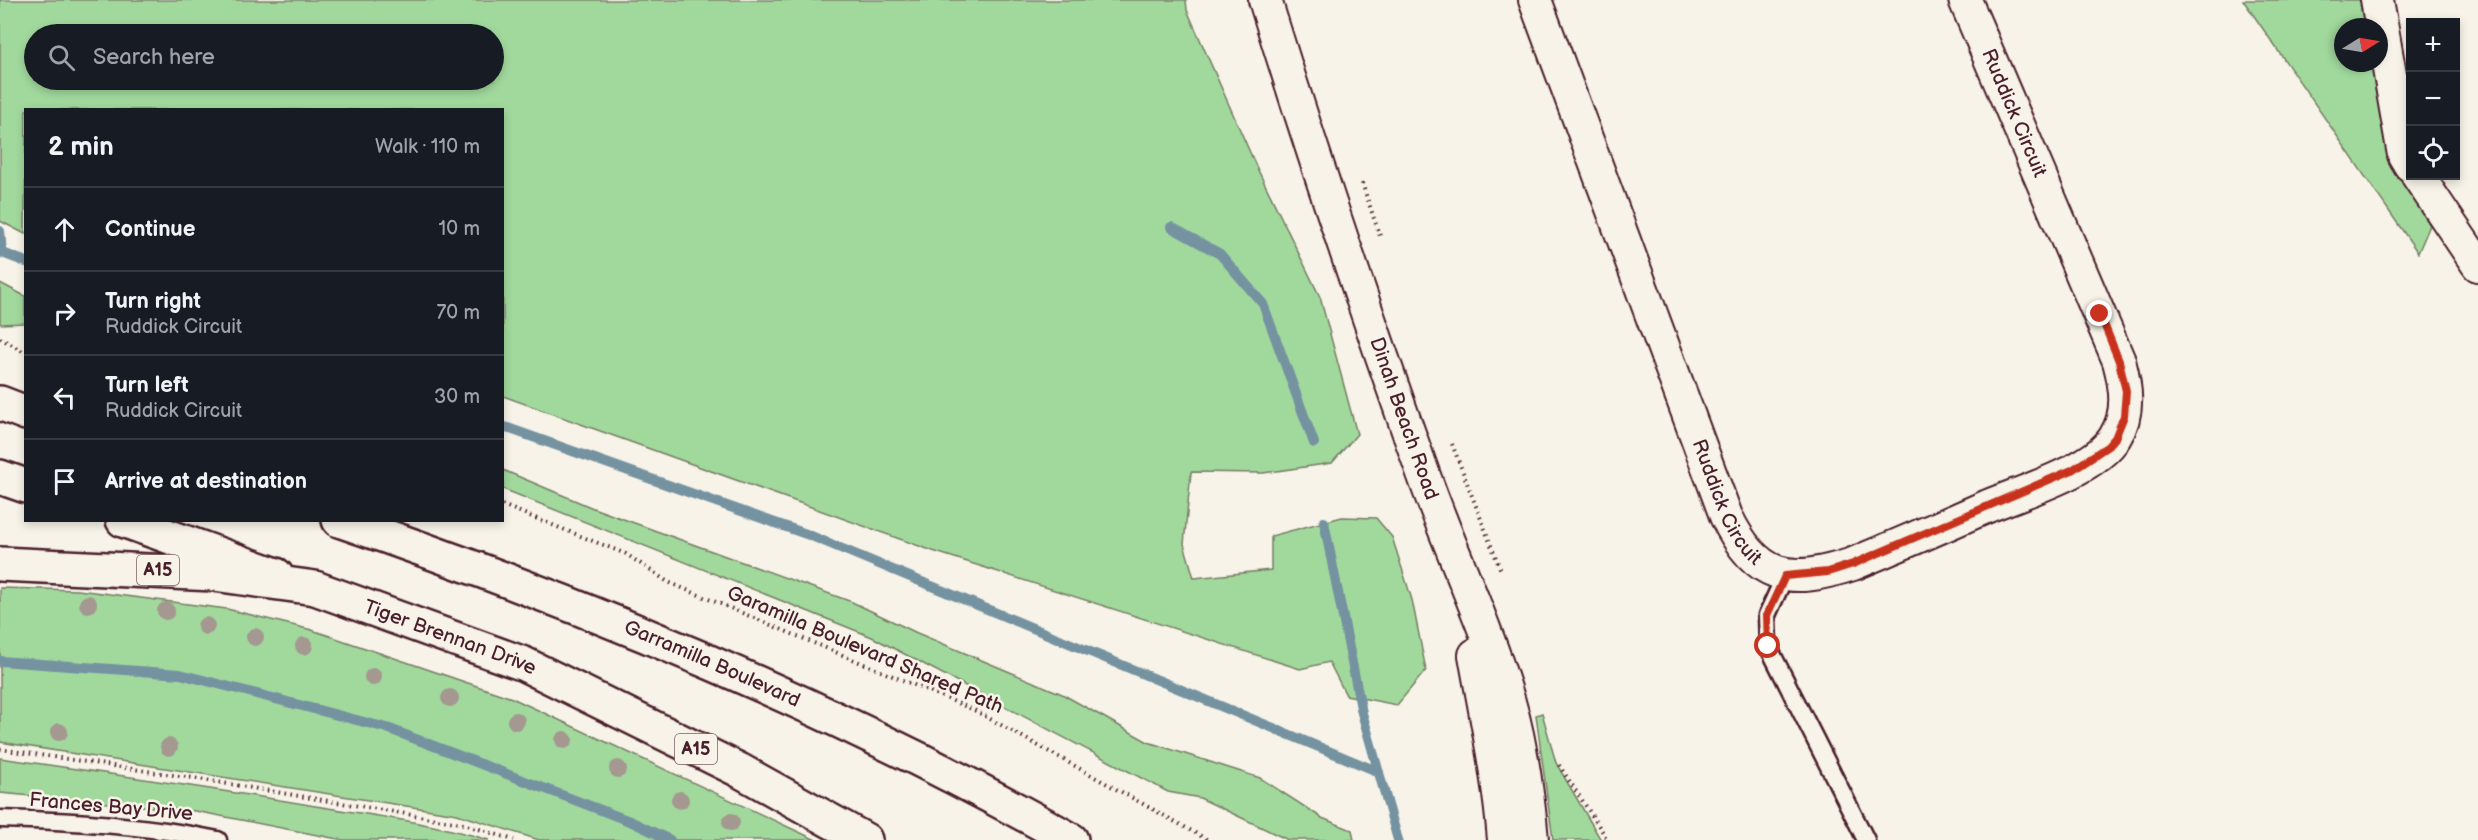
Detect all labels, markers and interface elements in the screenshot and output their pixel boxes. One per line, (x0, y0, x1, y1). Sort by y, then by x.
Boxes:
north arrow (2334, 18, 2388, 72)
map controls (2406, 18, 2460, 180)
button: + (2406, 18, 2460, 72)
search box (24, 24, 504, 90)
icon: search (45, 41, 78, 74)
text: Search here (93, 44, 215, 71)
street label: Ruddick Circuit (1976, 45, 2052, 181)
button: − (2406, 72, 2460, 126)
button: locate (2406, 126, 2460, 180)
text: 2 min (48, 132, 114, 163)
text: Walk · 110 m (375, 135, 480, 159)
icon: ahead (48, 213, 81, 246)
text: Continue (105, 216, 195, 243)
text: 10 m (439, 217, 480, 241)
text: Turn right (105, 288, 201, 315)
icon: right (48, 297, 81, 330)
route end (2086, 300, 2112, 326)
text: 70 m (436, 301, 480, 325)
text: Ruddick Circuit (105, 315, 242, 339)
street label: Dinah Beach Road (1364, 334, 1444, 503)
text: Turn left (105, 372, 189, 399)
icon: left (48, 381, 81, 414)
text: 30 m (434, 385, 480, 409)
text: Ruddick Circuit (105, 399, 242, 423)
street label: Ruddick Circuit (1687, 436, 1766, 571)
icon: arrive (48, 465, 81, 498)
text: Arrive at destination (105, 468, 307, 495)
road number: A15 (137, 555, 179, 585)
street label: Garamilla Boulevard Shared Path (723, 581, 1007, 719)
street label: Tiger Brennan Drive (360, 595, 541, 680)
street label: Garramilla Boulevard (620, 615, 804, 713)
route start (1754, 632, 1780, 658)
road number: A15 (675, 734, 717, 764)
street label: Frances Bay Drive (28, 788, 194, 826)

